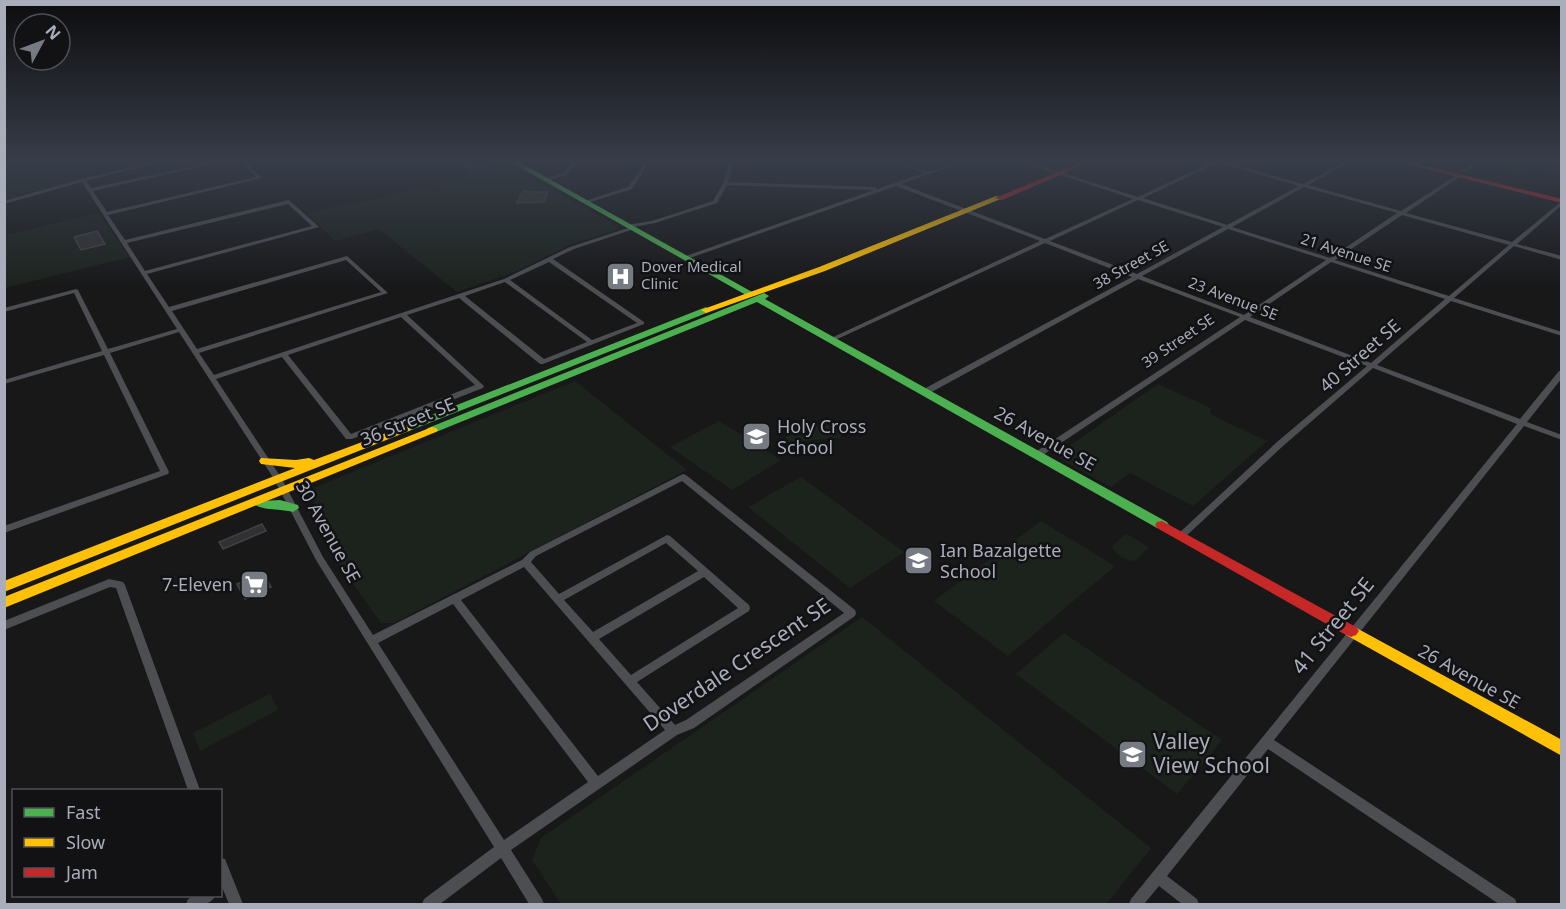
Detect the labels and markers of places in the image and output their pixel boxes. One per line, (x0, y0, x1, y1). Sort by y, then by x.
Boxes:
place label: Dover Medical Clinic (641, 256, 742, 293)
hospital icon: Dover Medical Clinic (604, 260, 636, 292)
place label: Holy Cross School (777, 414, 866, 459)
school or university icon: Holy Cross School (740, 421, 772, 453)
place label: Ian Bazalgette School (940, 538, 1061, 583)
school or university icon: Ian Bazalgette School (903, 545, 935, 577)
supermarket icon: 7-Eleven (238, 569, 270, 601)
place label: 7-Eleven (162, 572, 233, 596)
place label: Valley View School (1153, 727, 1270, 779)
school or university icon: Valley View School (1116, 738, 1148, 770)

